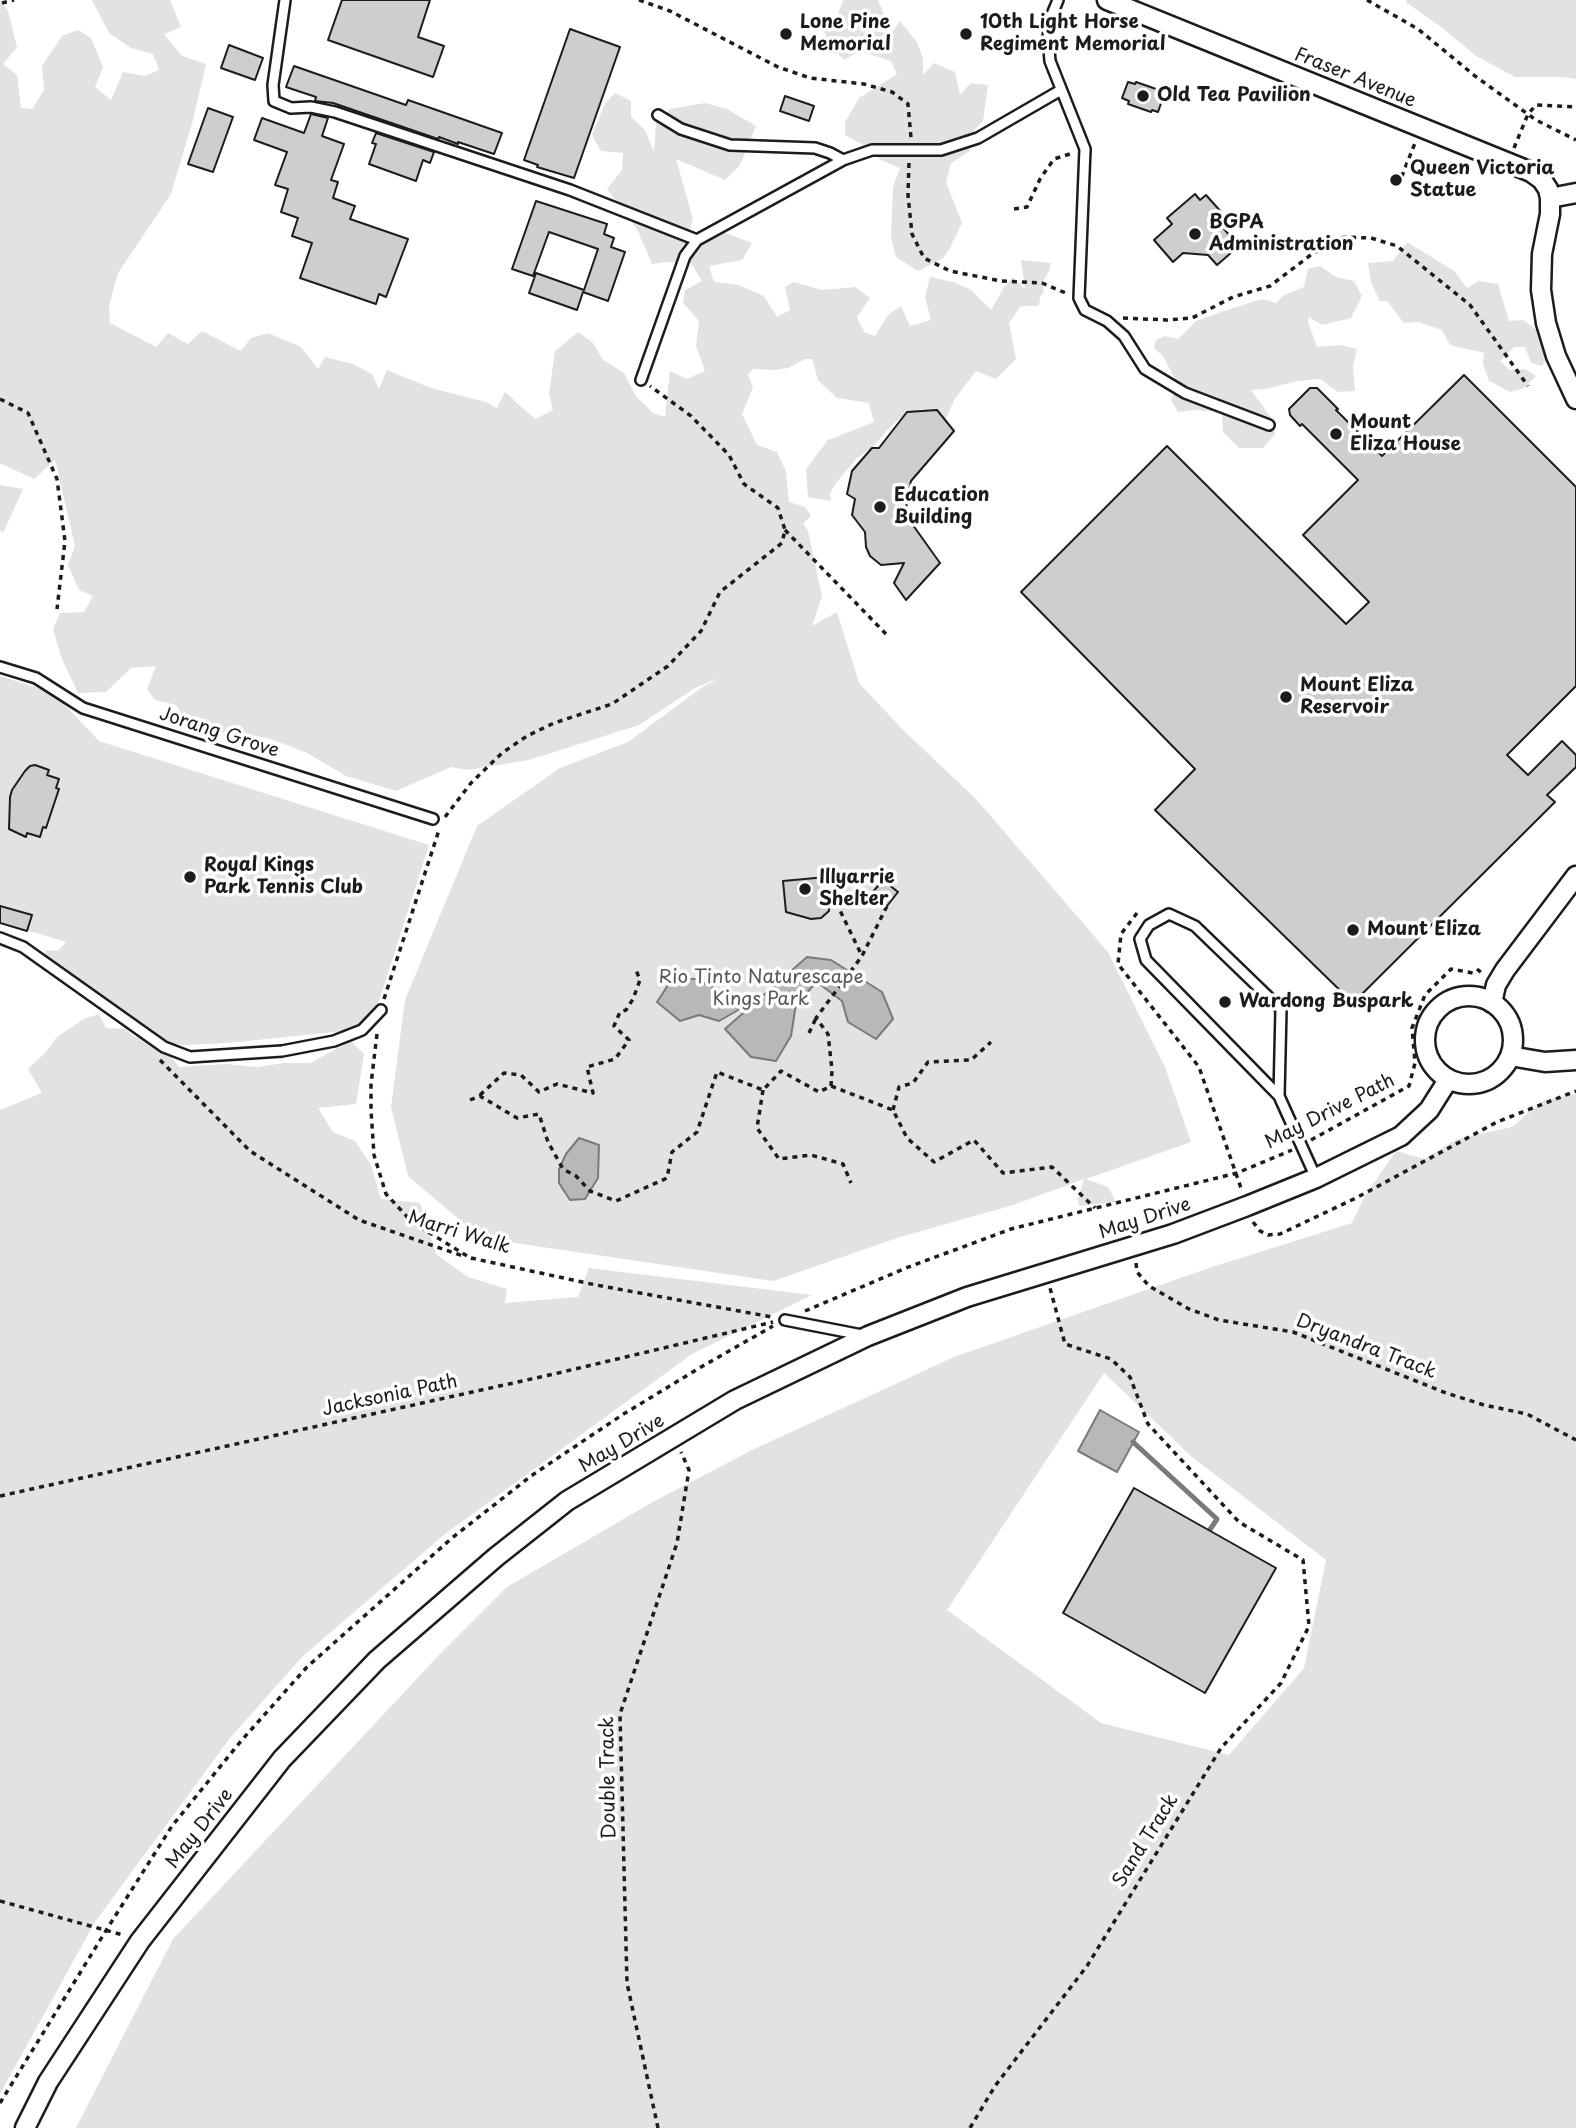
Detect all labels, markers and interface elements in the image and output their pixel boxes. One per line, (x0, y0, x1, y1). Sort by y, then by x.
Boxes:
place label: Lone Pine Memorial (800, 12, 891, 56)
place label: 10th Light Horse Regiment Memorial (980, 12, 1166, 56)
marker: Lone Pine Memorial (778, 26, 794, 42)
marker: 10th Light Horse Regiment Memorial (958, 26, 974, 42)
street label: Fraser Avenue (1291, 43, 1419, 113)
place label: Old Tea Pavilion (1157, 85, 1311, 107)
marker: Old Tea Pavilion (1135, 88, 1151, 104)
place label: Queen Victoria Statue (1410, 158, 1555, 202)
marker: Queen Victoria Statue (1388, 172, 1404, 188)
place label: BGPA Administration (1209, 212, 1353, 256)
marker: BGPA Administration (1187, 226, 1203, 242)
place label: Mount Eliza House (1350, 412, 1461, 456)
marker: Mount Eliza House (1328, 426, 1344, 442)
place label: Education Building (894, 485, 989, 529)
marker: Education Building (872, 499, 888, 515)
place label: Mount Eliza Reservoir (1300, 675, 1414, 719)
marker: Mount Eliza Reservoir (1278, 689, 1294, 705)
street label: Jorang Grove (156, 703, 282, 763)
place label: Royal Kings Park Tennis Club (204, 855, 363, 899)
place label: Illyarrie Shelter (819, 867, 895, 911)
marker: Royal Kings Park Tennis Club (182, 869, 198, 885)
marker: Illyarrie Shelter (797, 881, 813, 897)
place label: Mount Eliza (1367, 919, 1481, 941)
marker: Mount Eliza (1345, 922, 1361, 938)
park label: Rio Tinto Naturescape Kings Park (658, 967, 864, 1011)
place label: Wardong Buspark (1239, 991, 1414, 1013)
marker: Wardong Buspark (1217, 994, 1233, 1010)
street label: May Drive Path (1261, 1069, 1399, 1155)
street label: May Drive (1096, 1193, 1194, 1245)
street label: Marri Walk (405, 1207, 513, 1259)
street label: Dryandra Track (1293, 1310, 1439, 1384)
street label: Jacksonia Path (320, 1371, 460, 1421)
street label: May Drive (575, 1410, 669, 1478)
street label: Double Track (597, 1716, 621, 1840)
street label: May Drive (162, 1784, 238, 1874)
street label: Sand Track (1108, 1790, 1184, 1892)

